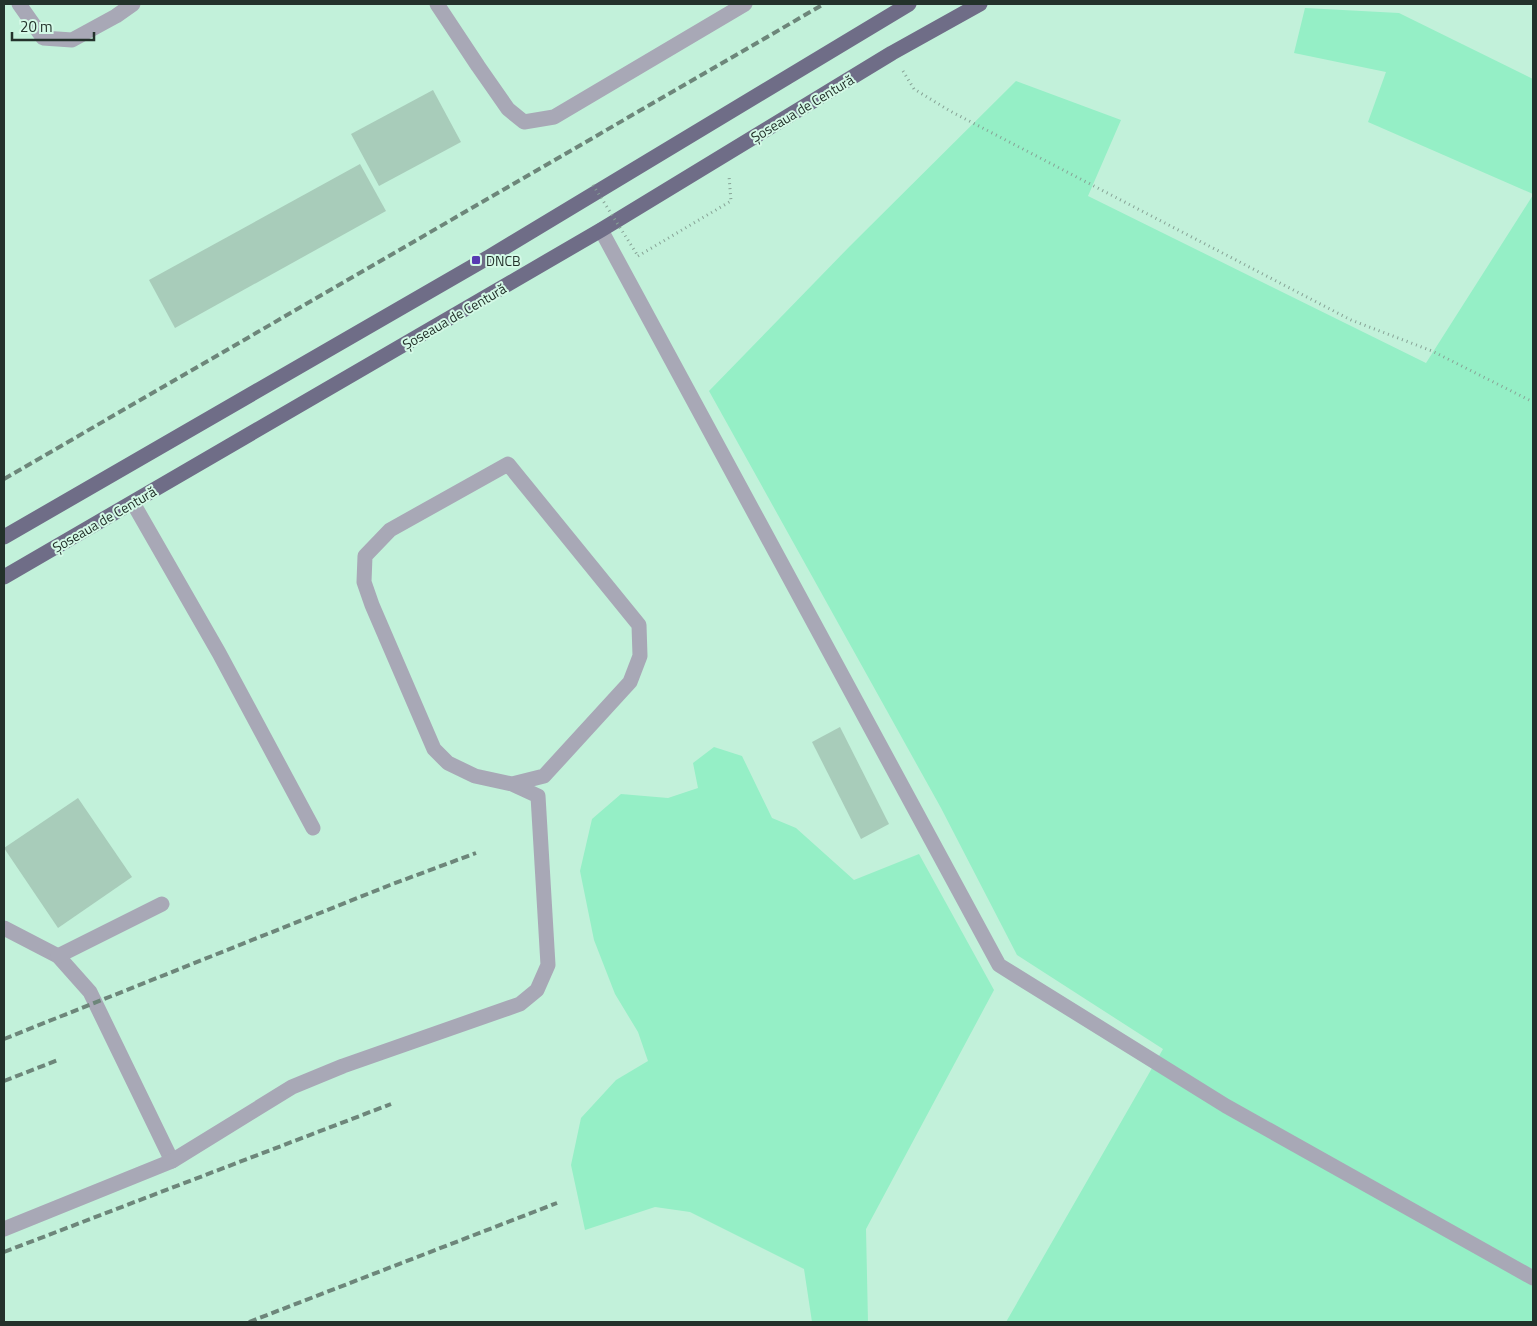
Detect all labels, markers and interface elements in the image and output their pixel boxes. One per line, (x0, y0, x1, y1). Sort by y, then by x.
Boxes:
scale bar (12, 10, 95, 42)
text: 20 m (20, 15, 53, 38)
street label: Șoseaua de Centură (746, 69, 858, 147)
place label: DNCB (486, 250, 521, 271)
marker: DNCB (470, 254, 482, 266)
street label: Șoseaua de Centură (398, 278, 510, 354)
street label: Șoseaua de Centură (48, 481, 160, 557)

